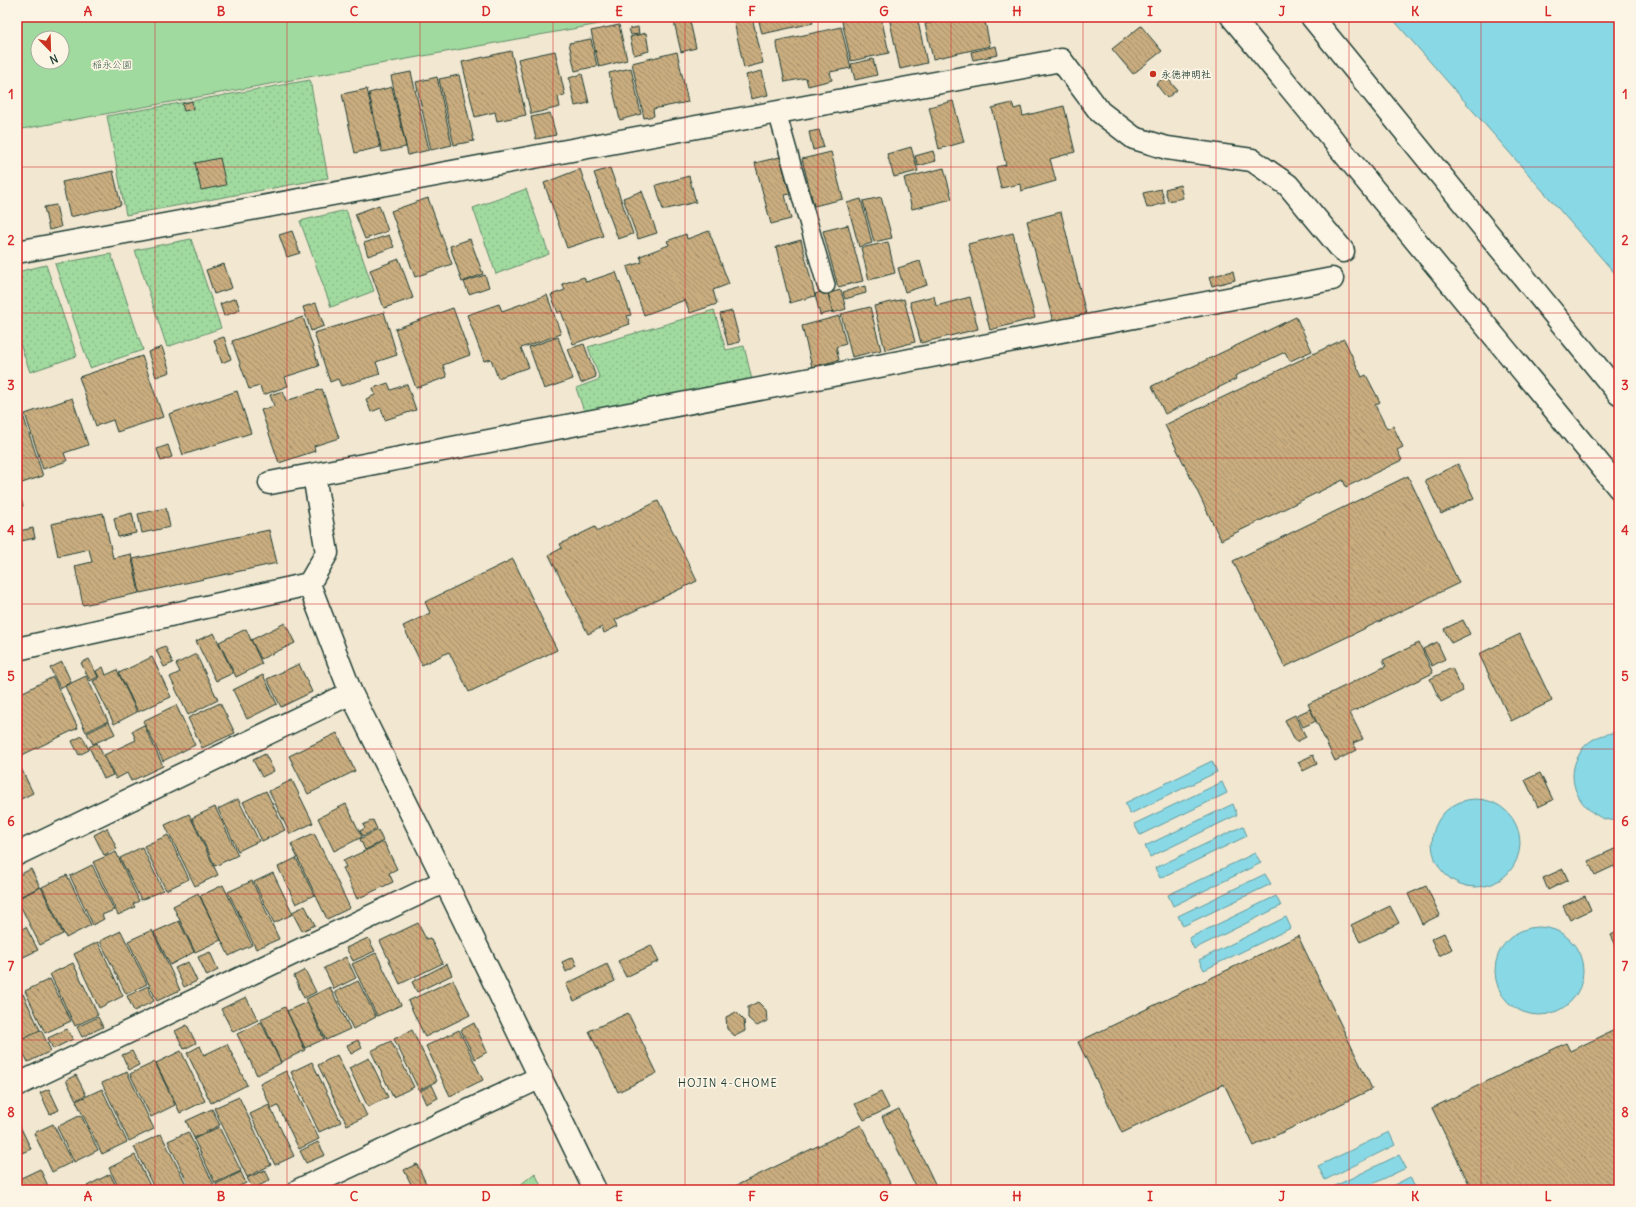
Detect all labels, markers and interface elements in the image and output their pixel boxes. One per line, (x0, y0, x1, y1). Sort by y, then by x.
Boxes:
text: A (84, 3, 93, 20)
text: B (217, 3, 226, 20)
text: C (350, 3, 359, 20)
text: D (481, 3, 491, 20)
text: E (615, 3, 623, 20)
text: F (748, 3, 756, 20)
text: G (879, 3, 889, 20)
text: H (1012, 3, 1022, 20)
text: I (1147, 3, 1153, 20)
text: J (1279, 3, 1286, 20)
text: K (1411, 3, 1420, 20)
text: L (1544, 3, 1552, 20)
north arrow (30, 30, 70, 70)
text: N (48, 51, 60, 67)
park label: 稲永公園 (92, 58, 132, 71)
place label: 永徳神明社 (1161, 68, 1211, 81)
marker: 永徳神明社 (1148, 69, 1158, 79)
text: 1 (8, 86, 14, 103)
text: 1 (1622, 86, 1628, 103)
text: 2 (7, 232, 15, 249)
text: 2 (1621, 232, 1629, 249)
text: 3 (7, 377, 15, 394)
text: 3 (1621, 377, 1629, 394)
text: 4 (7, 522, 15, 539)
text: 4 (1621, 522, 1629, 539)
text: 5 (7, 668, 15, 685)
text: 5 (1621, 668, 1629, 685)
text: 6 (7, 813, 15, 830)
text: 6 (1621, 813, 1629, 830)
text: 7 (8, 958, 15, 975)
text: 7 (1622, 958, 1629, 975)
district label: HOJIN 4-CHOME (678, 1076, 778, 1090)
text: 8 (7, 1104, 15, 1121)
text: 8 (1621, 1104, 1629, 1121)
text: A (84, 1188, 93, 1205)
text: B (217, 1188, 226, 1205)
text: C (350, 1188, 359, 1205)
text: D (481, 1188, 491, 1205)
text: E (615, 1188, 623, 1205)
text: F (748, 1188, 756, 1205)
text: G (879, 1188, 889, 1205)
text: H (1012, 1188, 1022, 1205)
text: I (1147, 1188, 1153, 1205)
text: J (1279, 1188, 1286, 1205)
text: K (1411, 1188, 1420, 1205)
text: L (1544, 1188, 1552, 1205)

